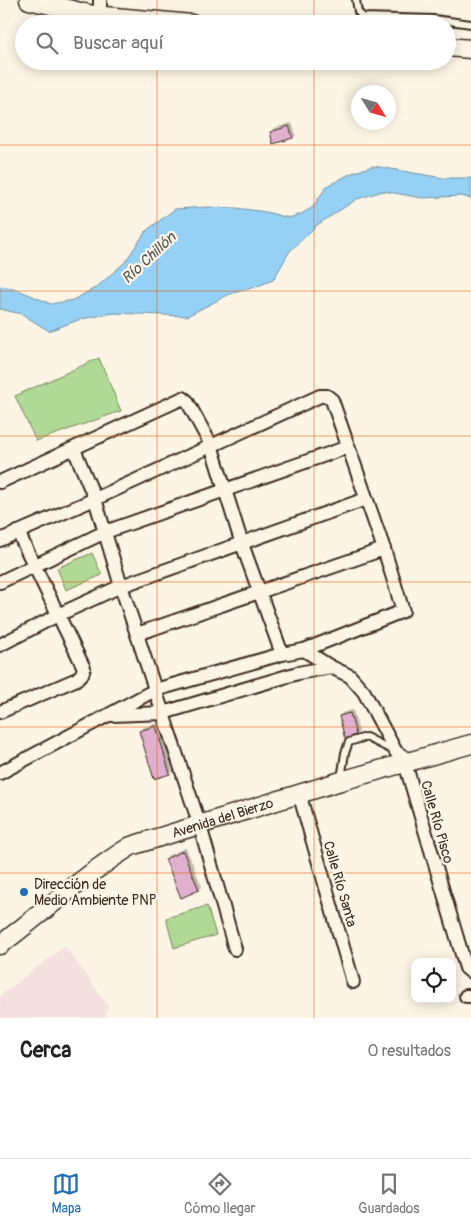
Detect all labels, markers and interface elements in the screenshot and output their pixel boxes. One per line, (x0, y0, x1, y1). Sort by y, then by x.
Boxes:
search box (15, 15, 456, 70)
icon: search (33, 29, 61, 57)
text: Buscar aquí (73, 31, 164, 55)
north arrow (351, 85, 396, 130)
water label: Río Chillón (118, 227, 181, 288)
street label: Calle Río Pisco (417, 779, 457, 866)
street label: Avenida del Bierzo (170, 794, 276, 841)
street label: Calle Río Santa (320, 839, 360, 929)
place label: Dirección de Medio Ambiente PNP (34, 876, 157, 909)
marker: Dirección de Medio Ambiente PNP (18, 886, 30, 898)
map controls (411, 958, 456, 1003)
button: locate (411, 958, 456, 1003)
text: Cerca (20, 1037, 71, 1064)
text: 0 resultados (367, 1041, 451, 1061)
tab: Mapa (51, 1170, 81, 1217)
tab: Cómo llegar (184, 1170, 255, 1217)
tab: Guardados (358, 1170, 420, 1217)

